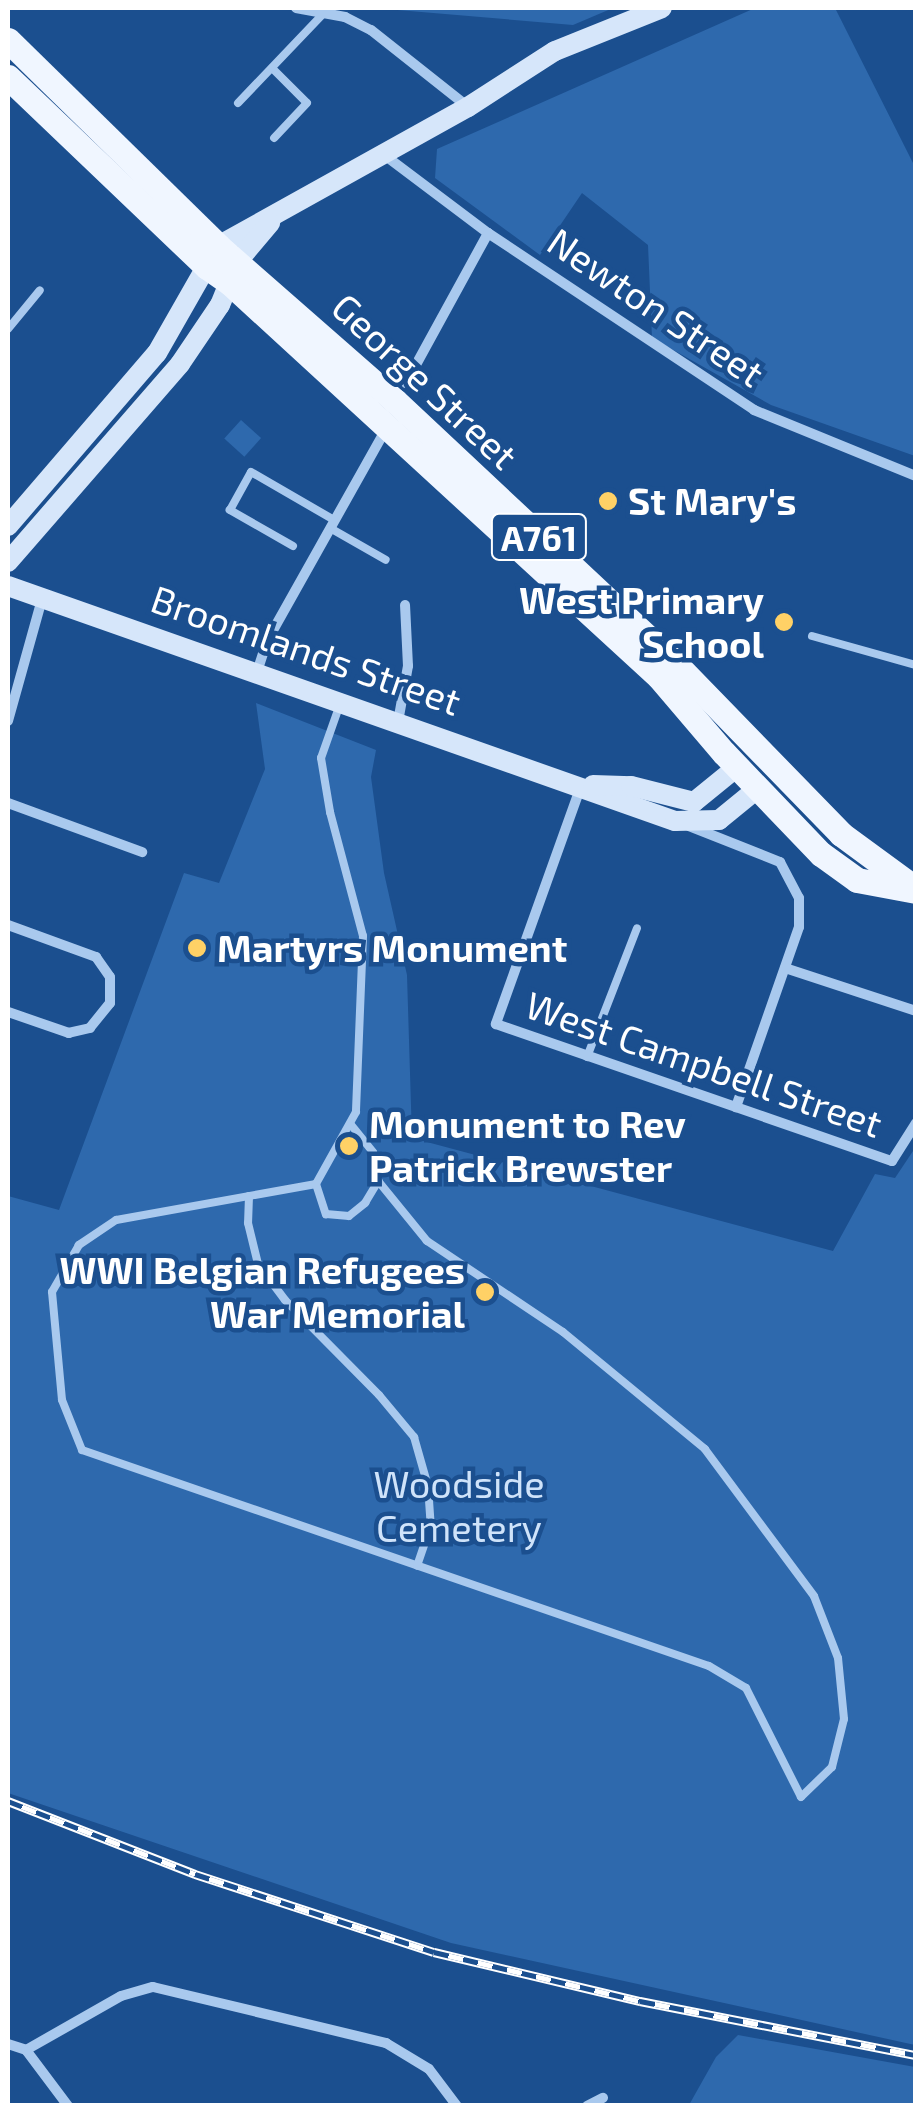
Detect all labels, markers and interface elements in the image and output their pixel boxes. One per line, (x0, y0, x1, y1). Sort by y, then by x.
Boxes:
street label: Newton Street (539, 218, 773, 396)
street label: George Street (323, 284, 527, 478)
place label: St Mary's (628, 478, 796, 524)
marker: St Mary's (597, 490, 619, 512)
road number: A761 (489, 507, 589, 567)
street label: Broomlands Street (145, 576, 467, 724)
place label: West Primary School (519, 577, 764, 666)
marker: West Primary School (773, 611, 795, 633)
place label: Martyrs Monument (217, 925, 567, 971)
marker: Martyrs Monument (186, 937, 208, 959)
street label: West Campbell Street (519, 981, 889, 1147)
place label: Monument to Rev Patrick Brewster (369, 1101, 686, 1190)
marker: Monument to Rev Patrick Brewster (338, 1135, 360, 1157)
place label: WWI Belgian Refugees War Memorial (59, 1247, 465, 1336)
marker: WWI Belgian Refugees War Memorial (474, 1281, 496, 1303)
park label: Woodside Cemetery (373, 1461, 545, 1550)

